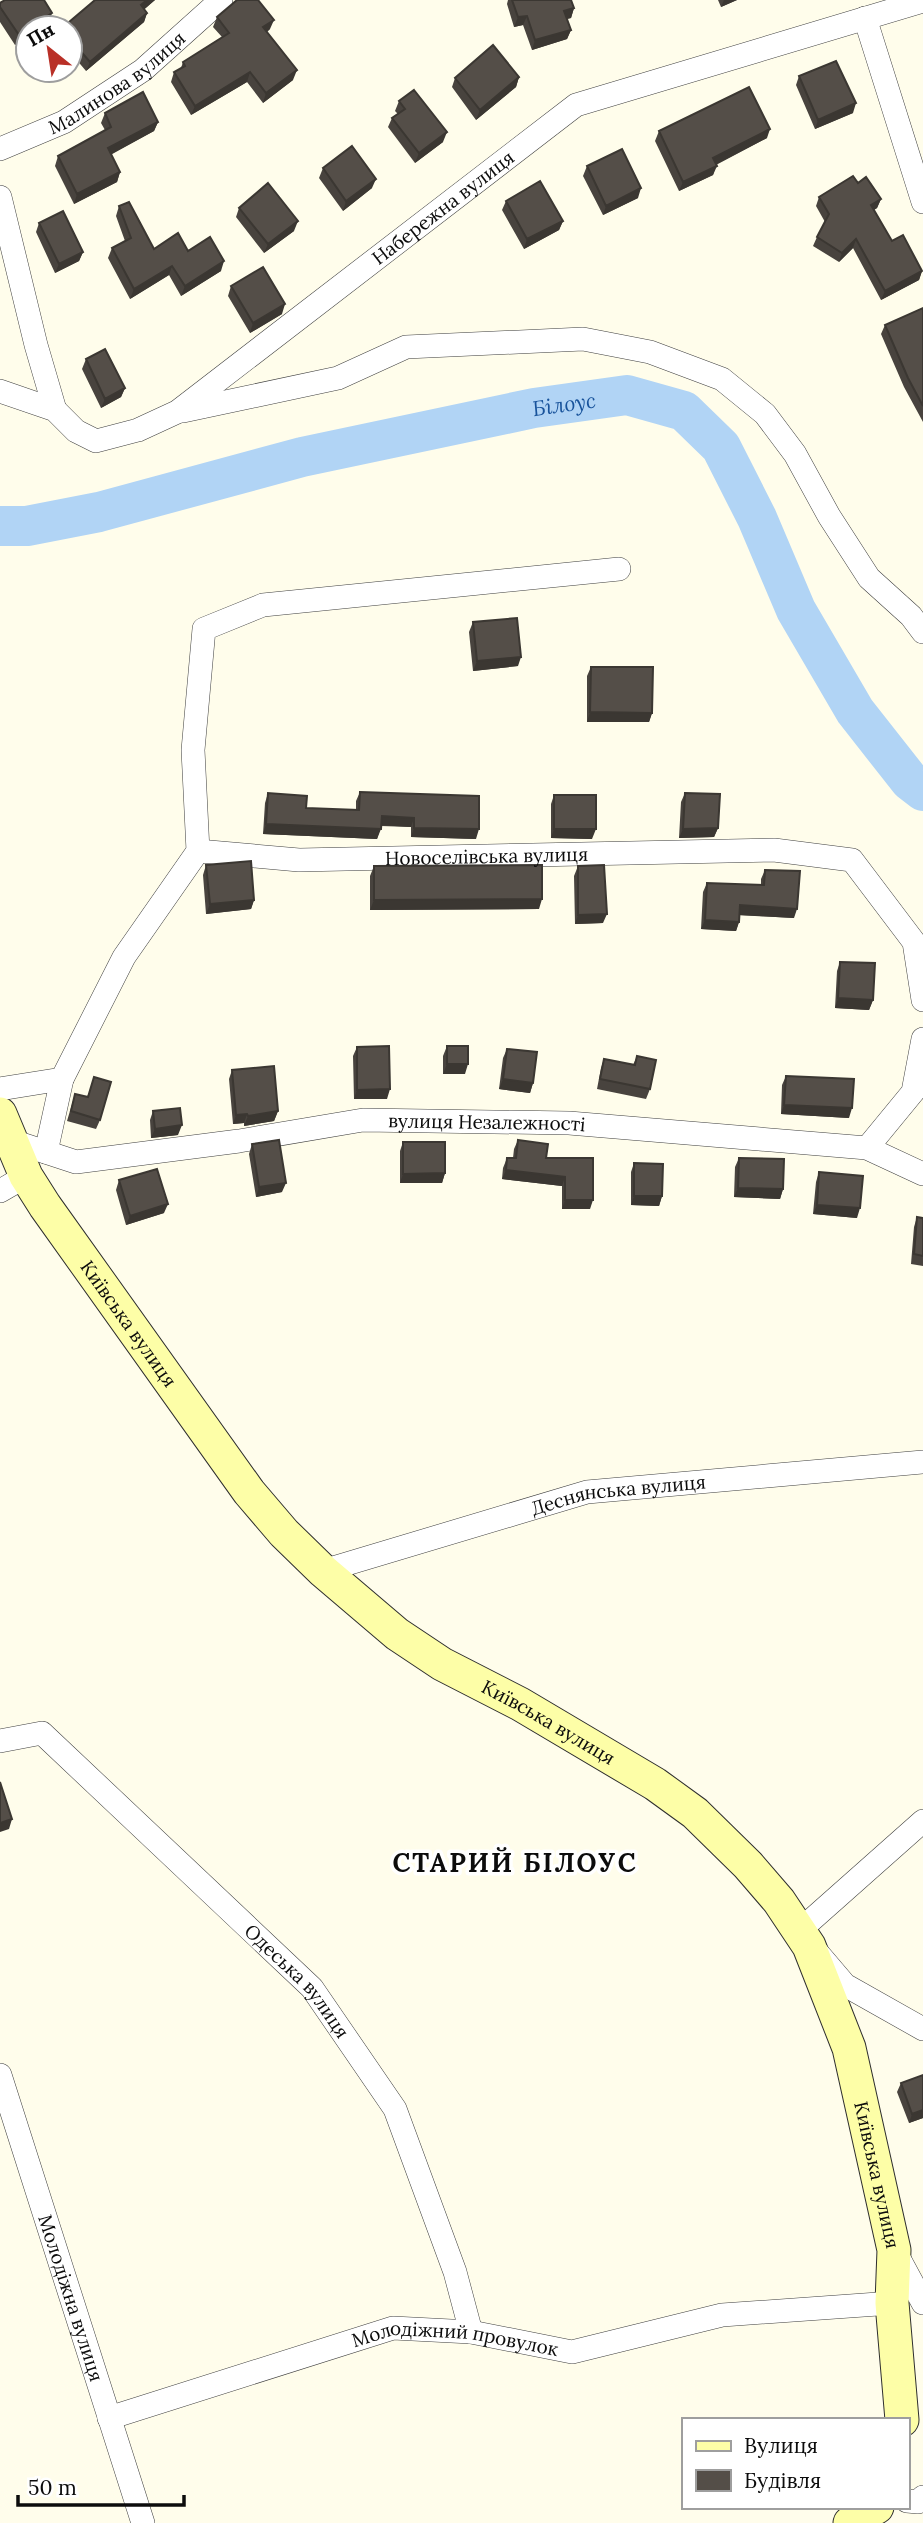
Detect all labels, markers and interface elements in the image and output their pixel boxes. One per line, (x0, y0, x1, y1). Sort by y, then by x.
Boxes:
north arrow (14, 14, 84, 84)
text: Пн (23, 17, 58, 52)
street label: Малинова вулиця (45, 26, 190, 139)
street label: Набережна вулиця (367, 145, 519, 270)
water label: Білоус (530, 386, 597, 422)
street label: Новоселівська вулиця (385, 842, 588, 870)
street label: вулиця Незалежності (388, 1108, 586, 1136)
street label: Київська вулиця (75, 1255, 182, 1391)
street label: Деснянська вулиця (528, 1469, 707, 1520)
street label: Київська вулиця (478, 1674, 620, 1770)
district label: СТАРИЙ БІЛОУС (392, 1846, 638, 1879)
street label: Одеська вулиця (240, 1919, 355, 2043)
street label: Київська вулиця (849, 2099, 905, 2251)
street label: Молодіжна вулиця (33, 2211, 109, 2384)
street label: Молодіжний провулок (349, 2316, 561, 2361)
legend (682, 2418, 909, 2509)
text: Вулиця (744, 2432, 818, 2459)
scale bar (18, 2464, 184, 2508)
text: Будівля (744, 2467, 821, 2494)
text: 50 m (28, 2474, 77, 2501)

